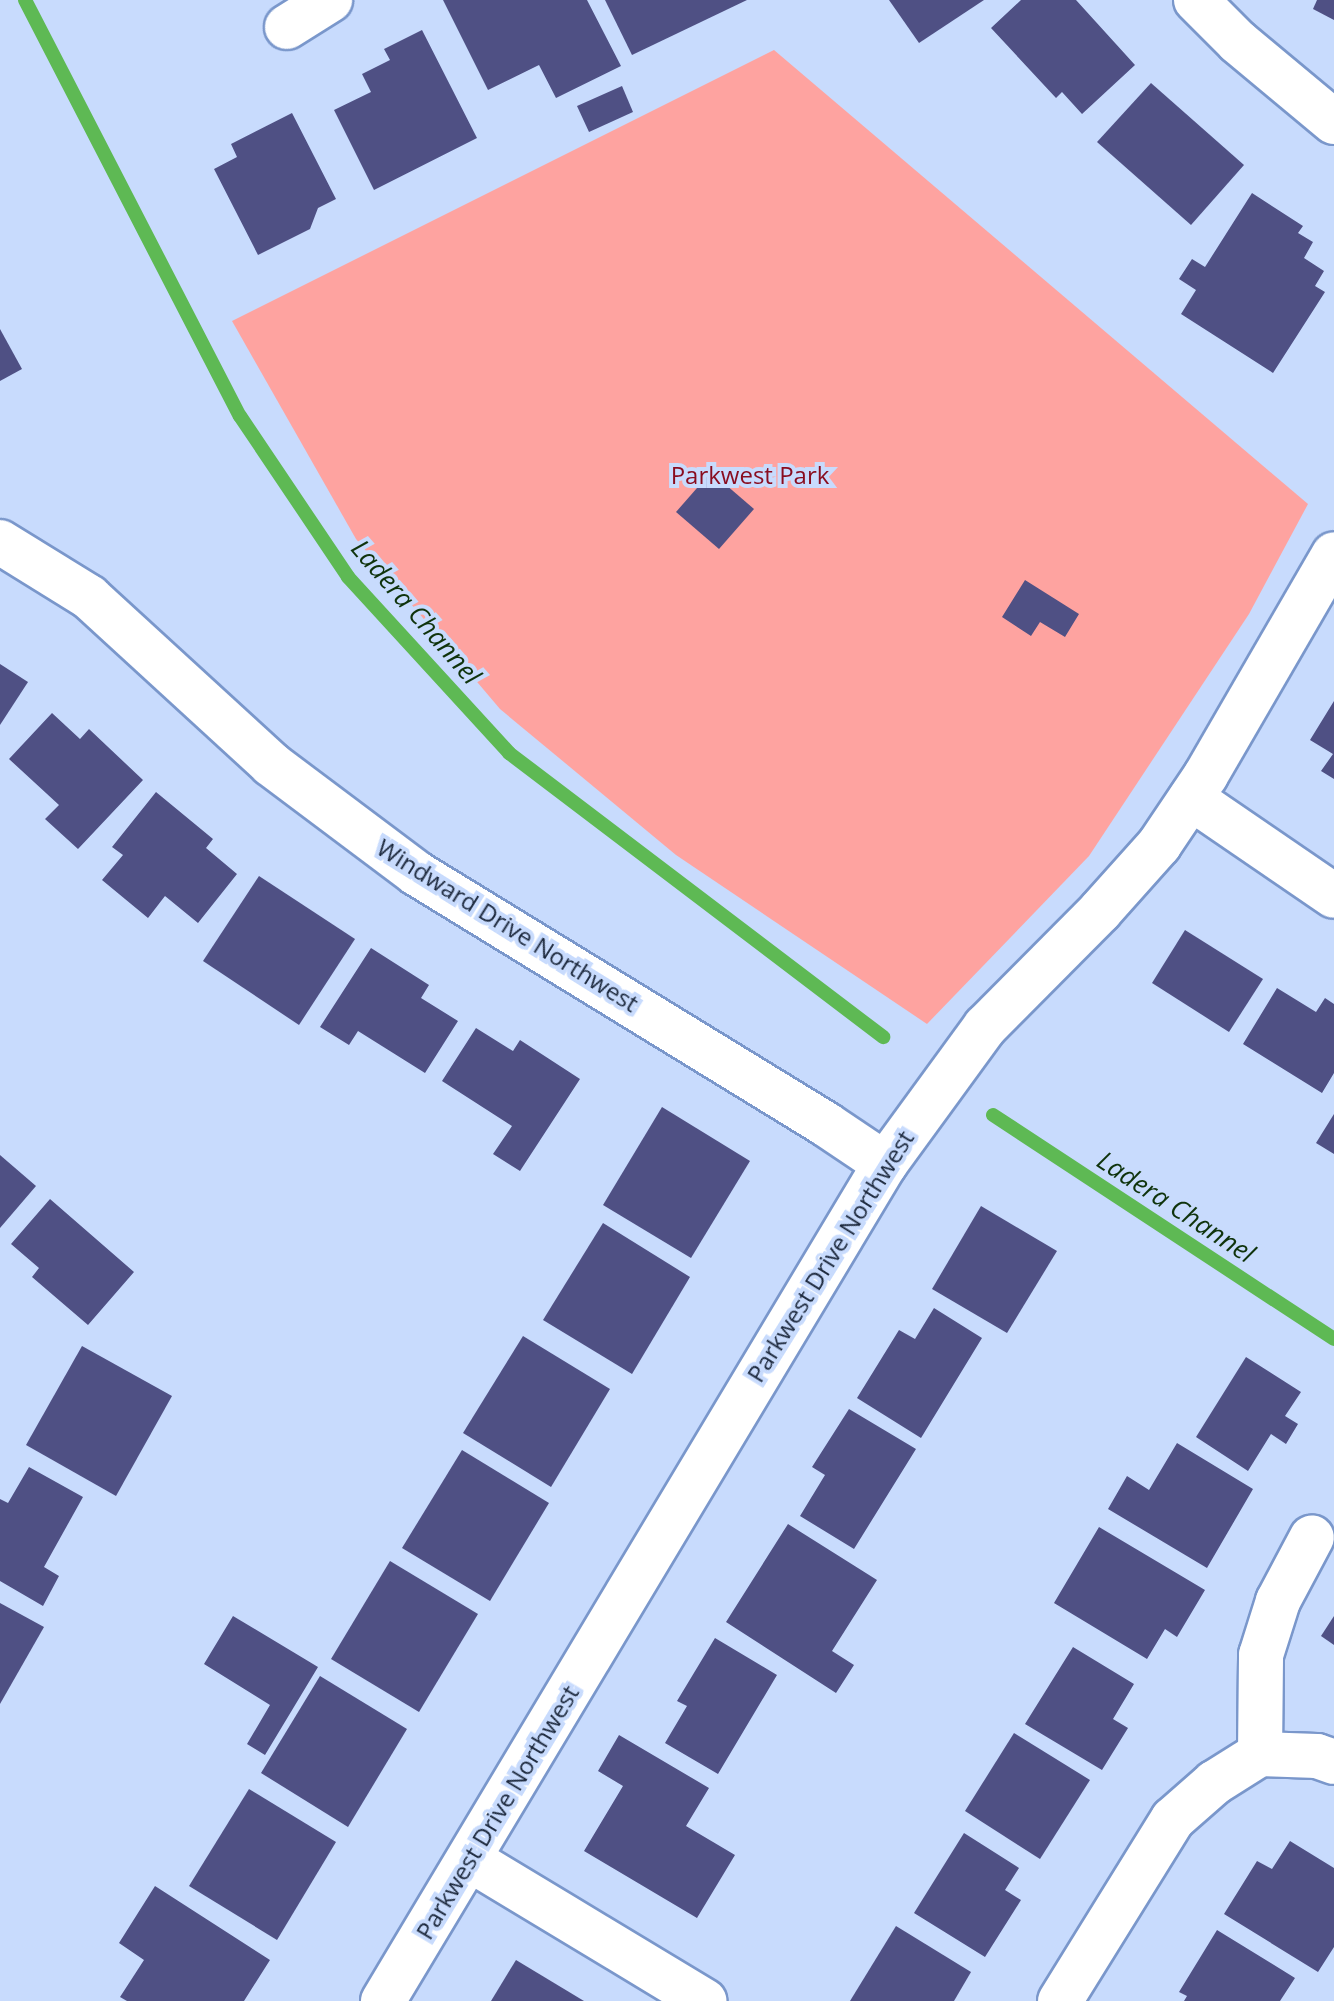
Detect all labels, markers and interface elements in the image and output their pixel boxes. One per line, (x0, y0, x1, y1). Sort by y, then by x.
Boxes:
park label: Parkwest Park (671, 461, 829, 489)
water label: Ladera Channel (345, 533, 487, 691)
street label: Windward Drive Northwest (372, 833, 644, 1017)
street label: Parkwest Drive Northwest (741, 1125, 919, 1387)
water label: Ladera Channel (1091, 1145, 1261, 1269)
street label: Parkwest Drive Northwest (410, 1680, 584, 1944)

